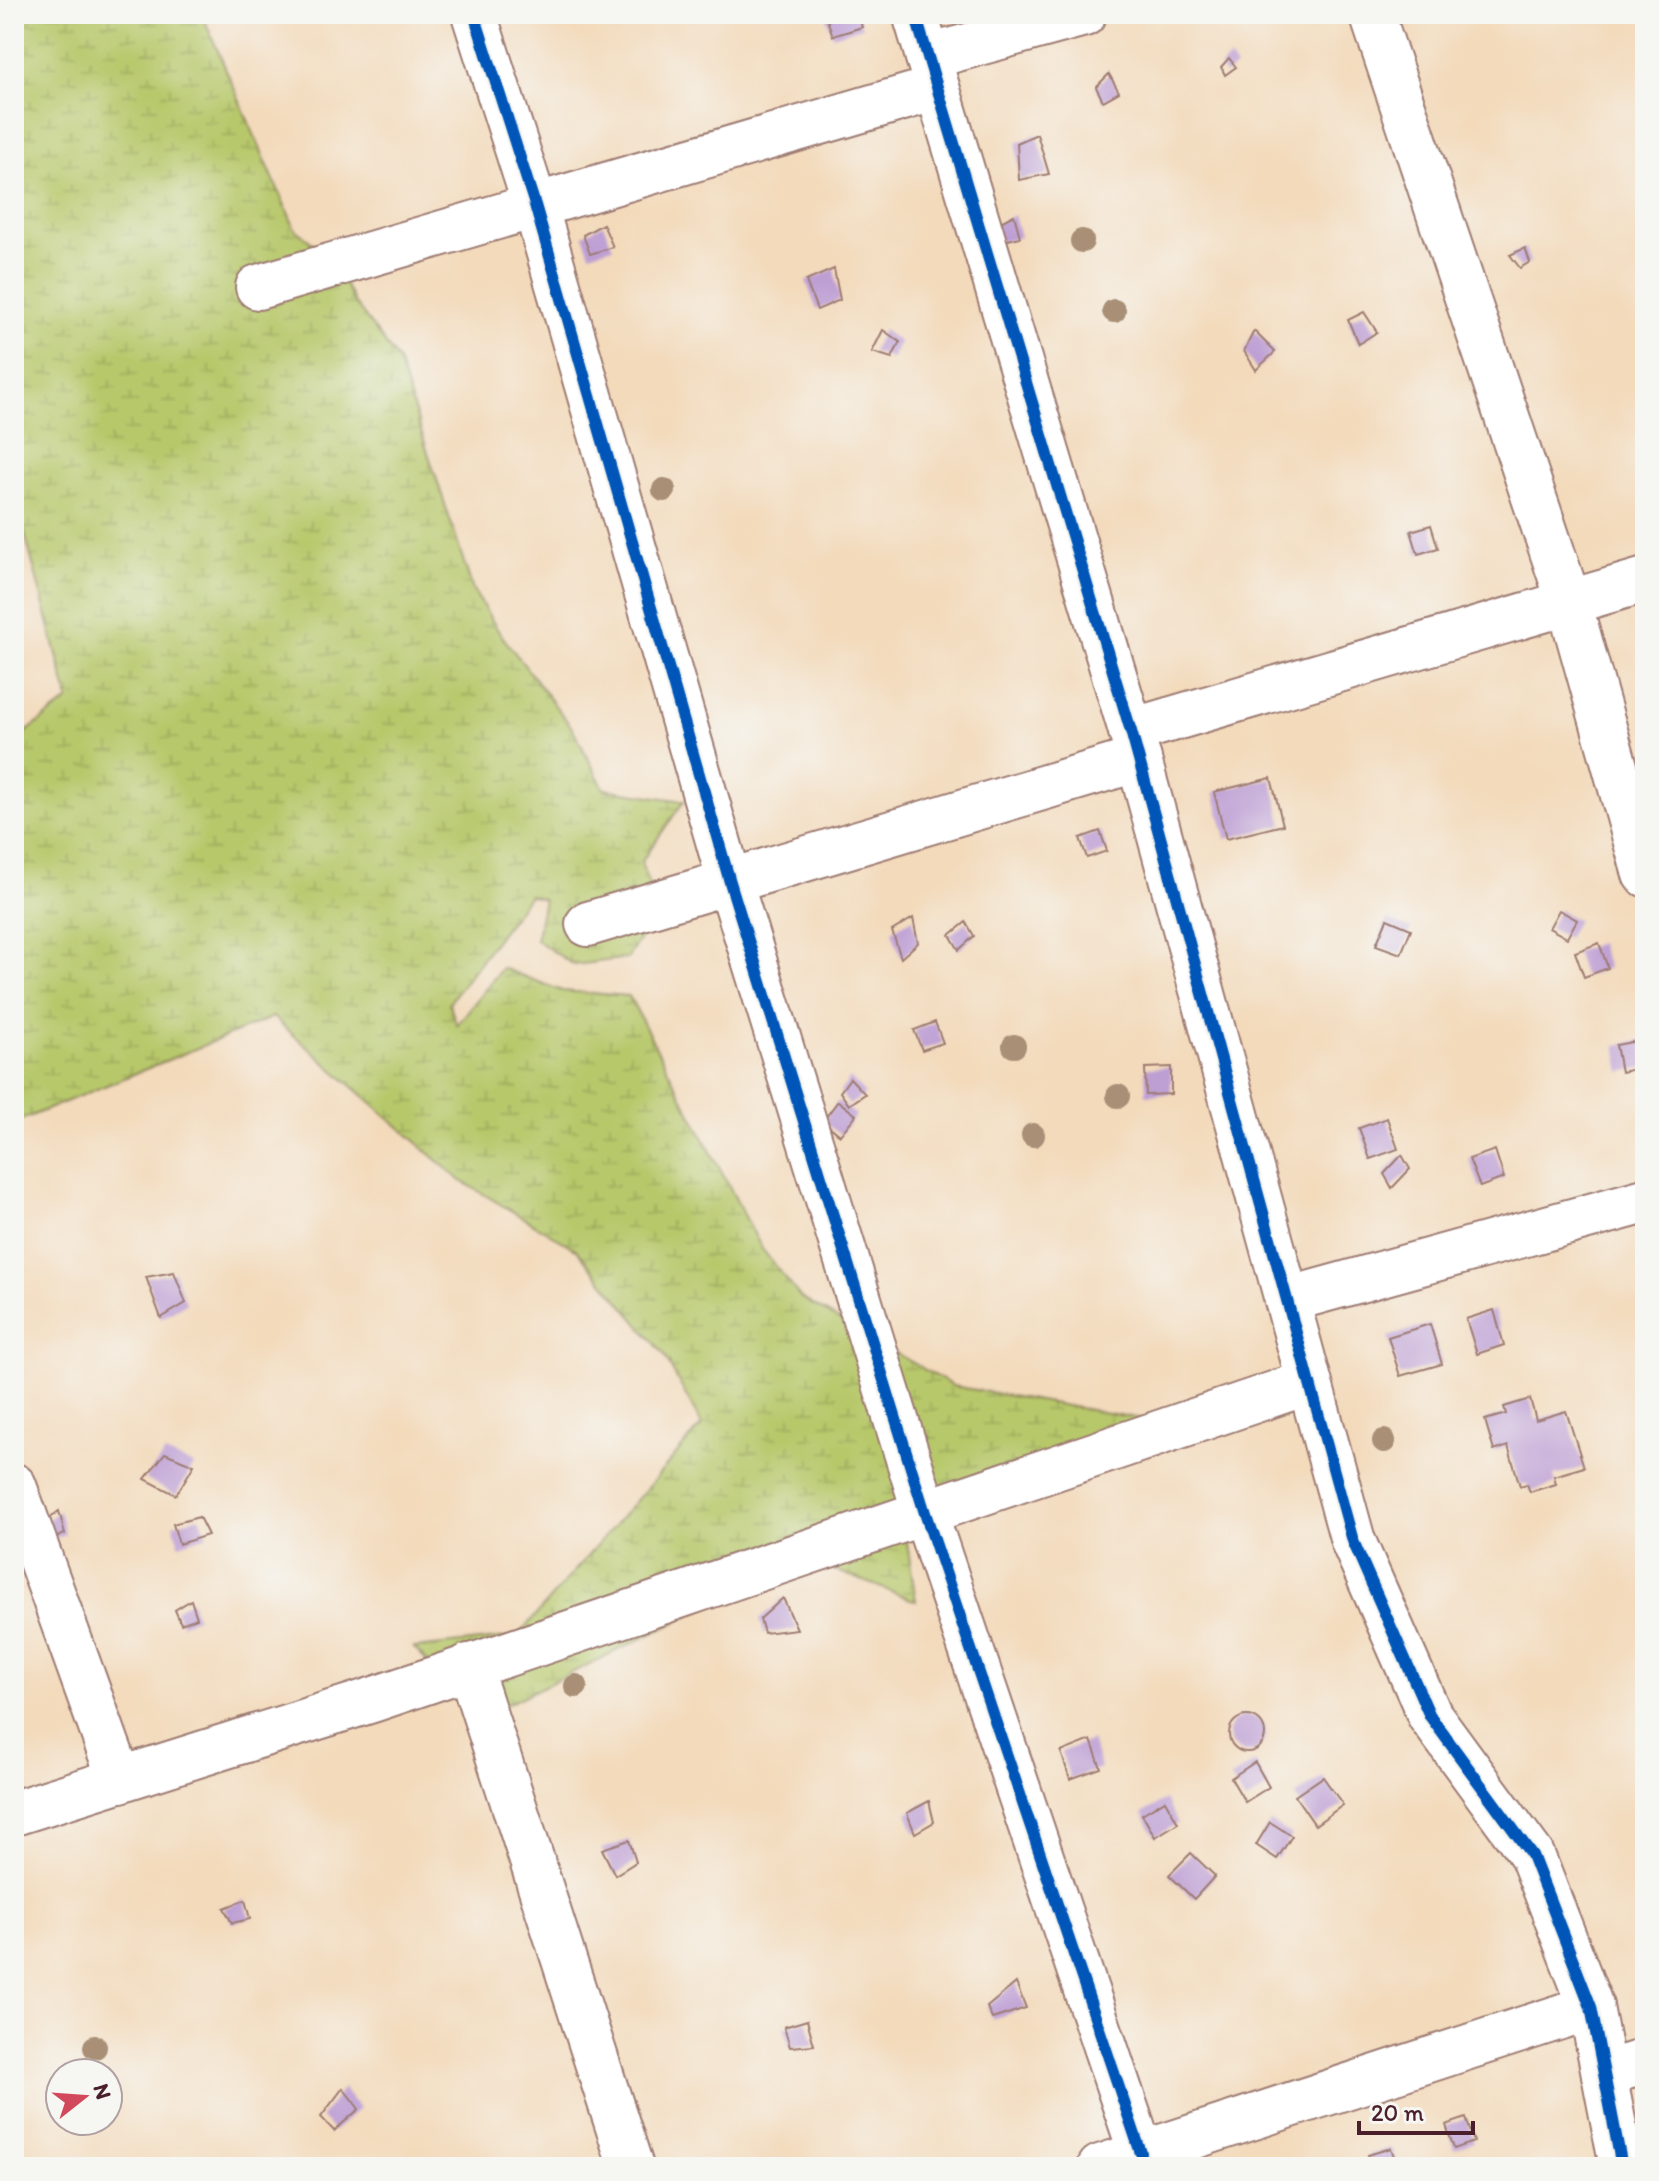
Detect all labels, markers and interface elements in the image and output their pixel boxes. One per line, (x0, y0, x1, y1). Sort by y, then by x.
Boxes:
north arrow (44, 2057, 124, 2137)
text: N (88, 2080, 118, 2102)
scale bar (1359, 2085, 1473, 2135)
text: 20 m (1371, 2098, 1424, 2127)

